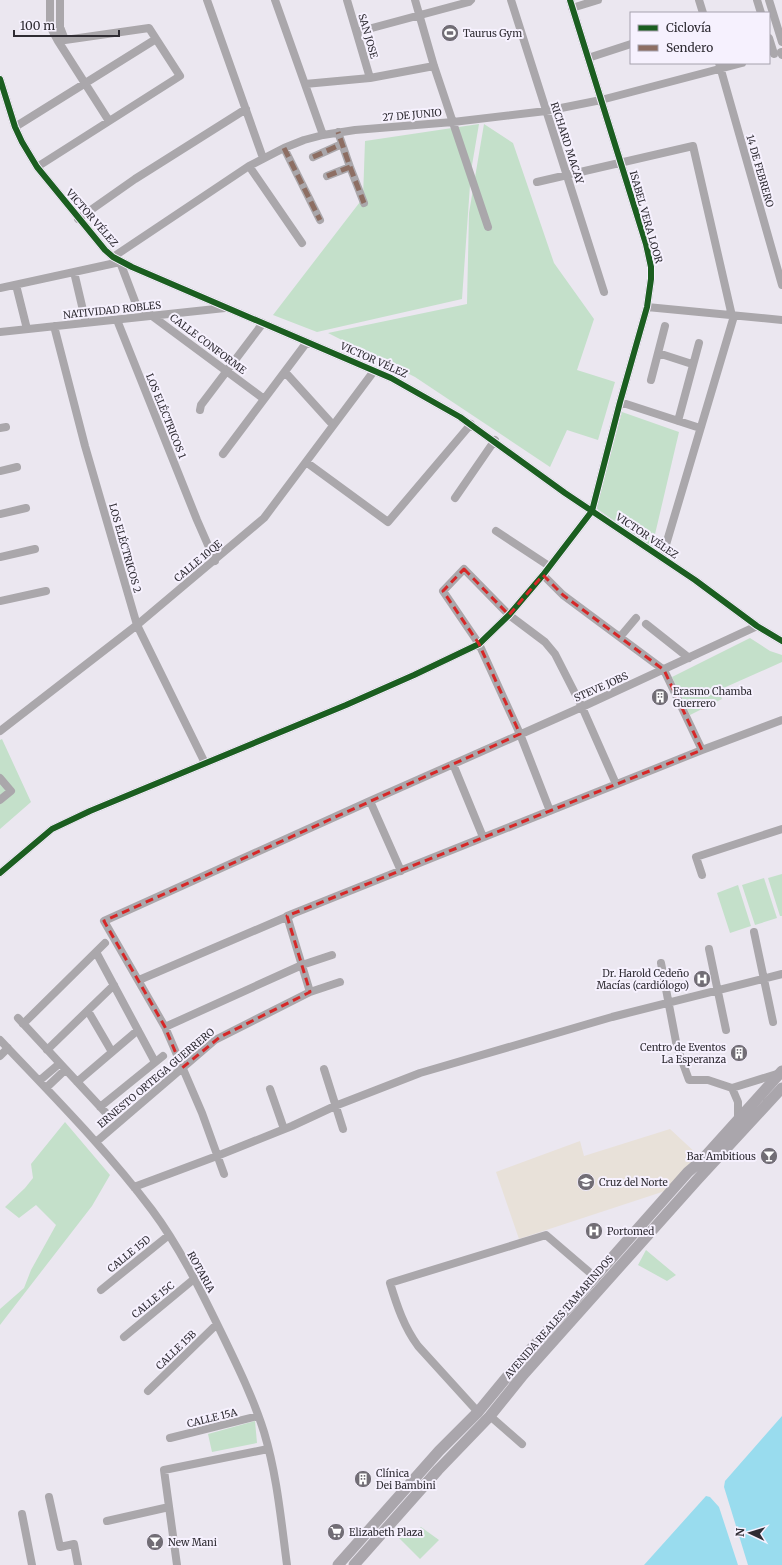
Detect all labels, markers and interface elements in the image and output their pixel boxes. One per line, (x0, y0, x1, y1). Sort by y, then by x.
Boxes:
scale bar (14, 12, 119, 38)
street label: SAN JOSE (355, 12, 381, 60)
legend (630, 12, 770, 64)
text: 100 m (20, 18, 55, 33)
text: Ciclovía (666, 20, 712, 35)
sports icon: Taurus Gym (440, 23, 460, 43)
place label: Taurus Gym (463, 27, 522, 40)
text: Sendero (666, 40, 713, 55)
street label: RICHARD MACAY (548, 100, 587, 186)
street label: 27 DE JUNIO (382, 106, 442, 124)
street label: 14 DE FEBRERO (743, 133, 777, 209)
street label: ISABEL VERA LOOR (627, 169, 665, 265)
street label: VICTOR VÉLEZ (63, 185, 122, 250)
street label: NATIVIDAD ROBLES (62, 298, 162, 322)
street label: CALLE CONFORME (167, 311, 249, 377)
street label: VICTOR VÉLEZ (337, 338, 411, 381)
street label: LOS ELÉCTRICOS 1 (143, 371, 190, 461)
street label: LOS ELÉCTRICOS 2 (106, 502, 145, 594)
street label: VICTOR VÉLEZ (612, 509, 682, 562)
street label: CALLE 10QE (171, 537, 225, 585)
street label: STEVE JOBS (572, 669, 630, 705)
place label: Erasmo Chamba Guerrero (673, 685, 752, 710)
building icon: Erasmo Chamba Guerrero (650, 687, 670, 707)
place label: Dr. Harold Cedeño Macías (cardiólogo) (596, 967, 689, 992)
hospital icon: Dr. Harold Cedeño Macías (cardiólogo) (692, 969, 712, 989)
street label: ERNESTO ORTEGA GUERRERO (95, 1025, 217, 1131)
place label: Centro de Eventos La Esperanza (640, 1041, 727, 1066)
building icon: Centro de Eventos La Esperanza (729, 1043, 749, 1063)
bar icon: Bar Ambitious (759, 1146, 779, 1166)
place label: Bar Ambitious (687, 1150, 756, 1163)
school or university icon: Cruz del Norte (576, 1172, 596, 1192)
place label: Cruz del Norte (599, 1176, 668, 1189)
hospital icon: Portomed (584, 1221, 604, 1241)
place label: Portomed (607, 1225, 654, 1238)
street label: CALLE 15D (105, 1232, 154, 1275)
street label: ROTARIA (184, 1249, 218, 1296)
street label: AVENIDA REALES TAMARINDOS (501, 1253, 616, 1382)
street label: CALLE 15C (129, 1279, 177, 1321)
street label: CALLE 15B (153, 1327, 199, 1372)
street label: CALLE 15A (186, 1405, 239, 1431)
place label: Clínica Dei Bambini (376, 1467, 436, 1492)
building icon: Clínica Dei Bambini (353, 1469, 373, 1489)
north arrow (730, 1513, 770, 1553)
supermarket icon: Elizabeth Plaza (326, 1522, 346, 1542)
place label: Elizabeth Plaza (349, 1526, 423, 1539)
text: N (733, 1527, 747, 1537)
bar icon: New Mani (145, 1532, 165, 1552)
place label: New Mani (168, 1536, 217, 1549)

